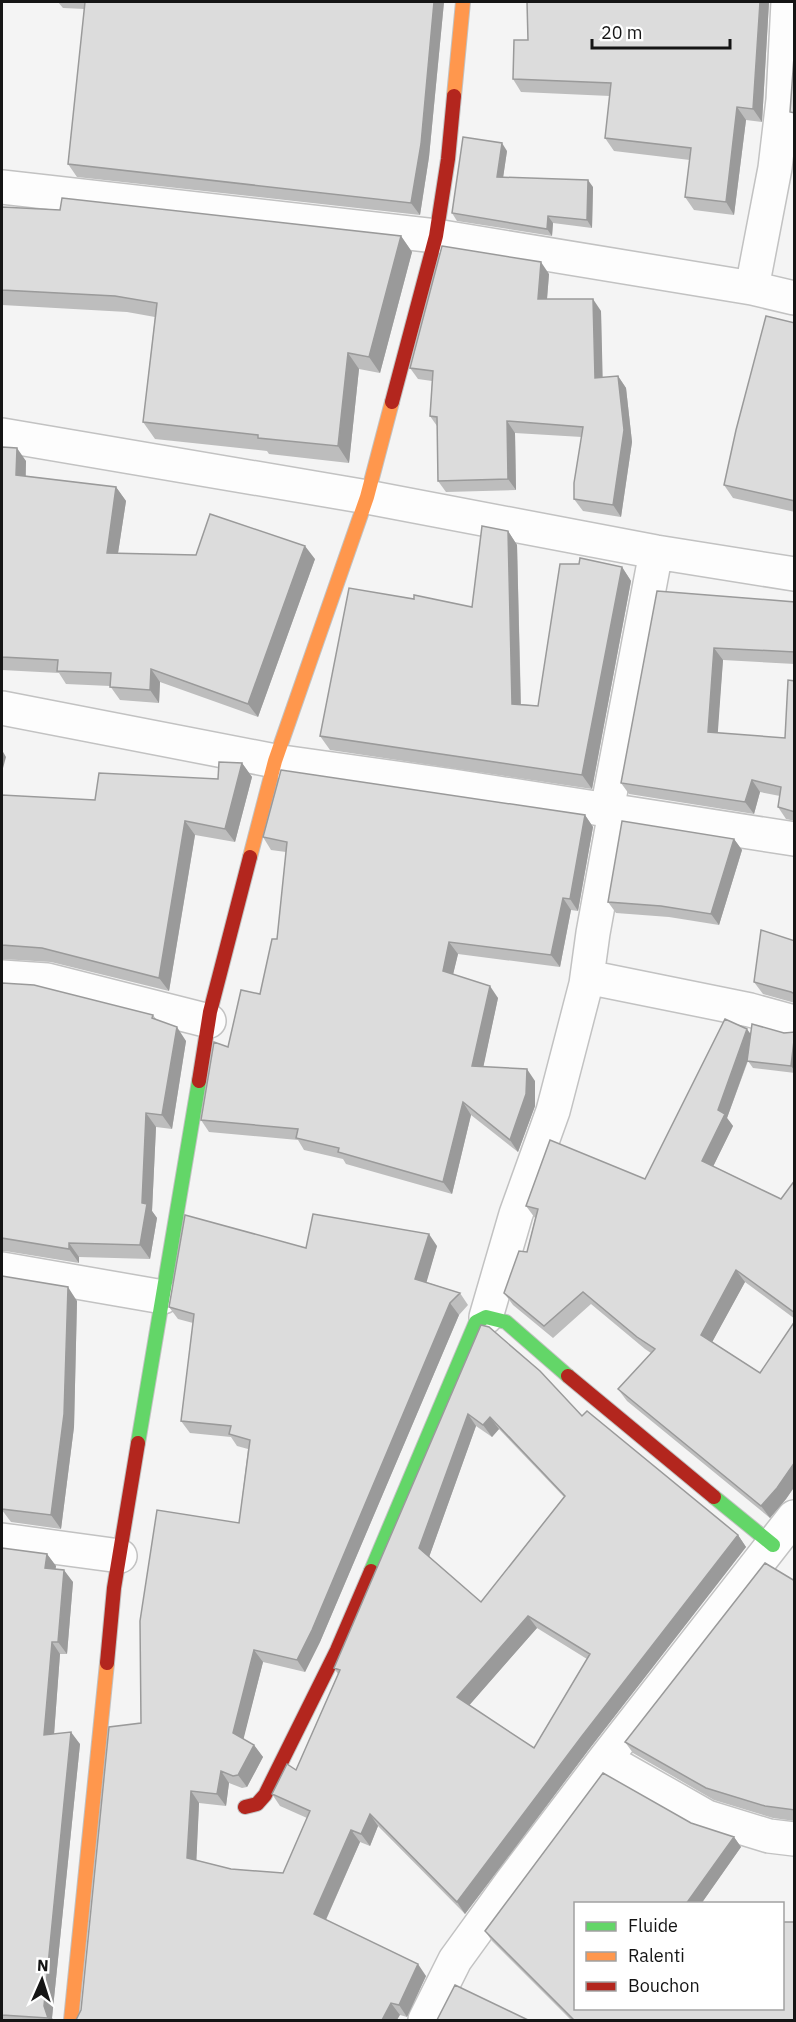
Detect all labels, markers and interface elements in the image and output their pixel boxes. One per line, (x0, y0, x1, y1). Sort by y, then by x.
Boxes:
scale bar (592, 12, 730, 50)
text: 20 m (601, 21, 643, 44)
legend (574, 1902, 784, 2010)
text: Fluide (628, 1914, 678, 1937)
text: Ralenti (628, 1944, 685, 1967)
north arrow (12, 1950, 72, 2010)
text: N (36, 1955, 49, 1975)
text: Bouchon (628, 1974, 700, 1997)

